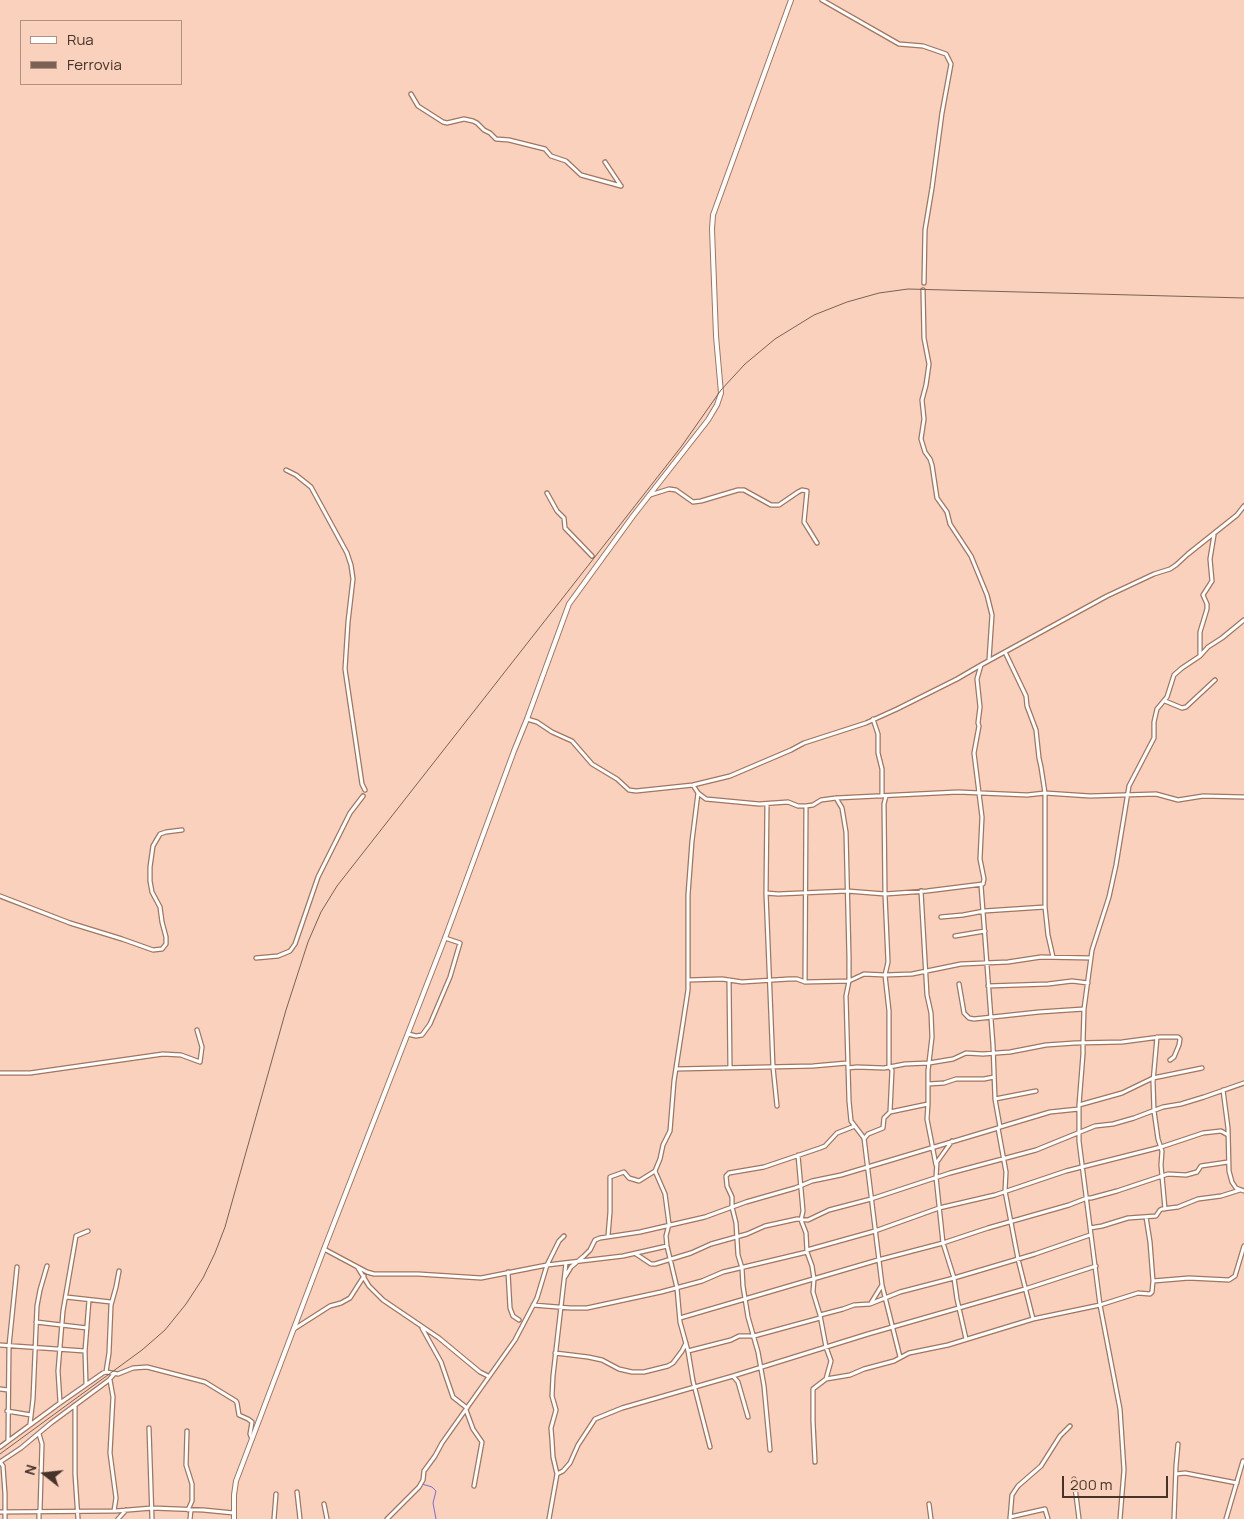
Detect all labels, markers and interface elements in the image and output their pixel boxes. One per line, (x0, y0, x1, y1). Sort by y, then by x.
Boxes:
legend (20, 20, 182, 85)
text: Rua (67, 29, 94, 50)
text: Ferrovia (67, 54, 122, 75)
north arrow (20, 1449, 70, 1499)
text: N (20, 1462, 41, 1477)
scale bar (1064, 1466, 1170, 1498)
text: 200 m (1070, 1474, 1113, 1495)

